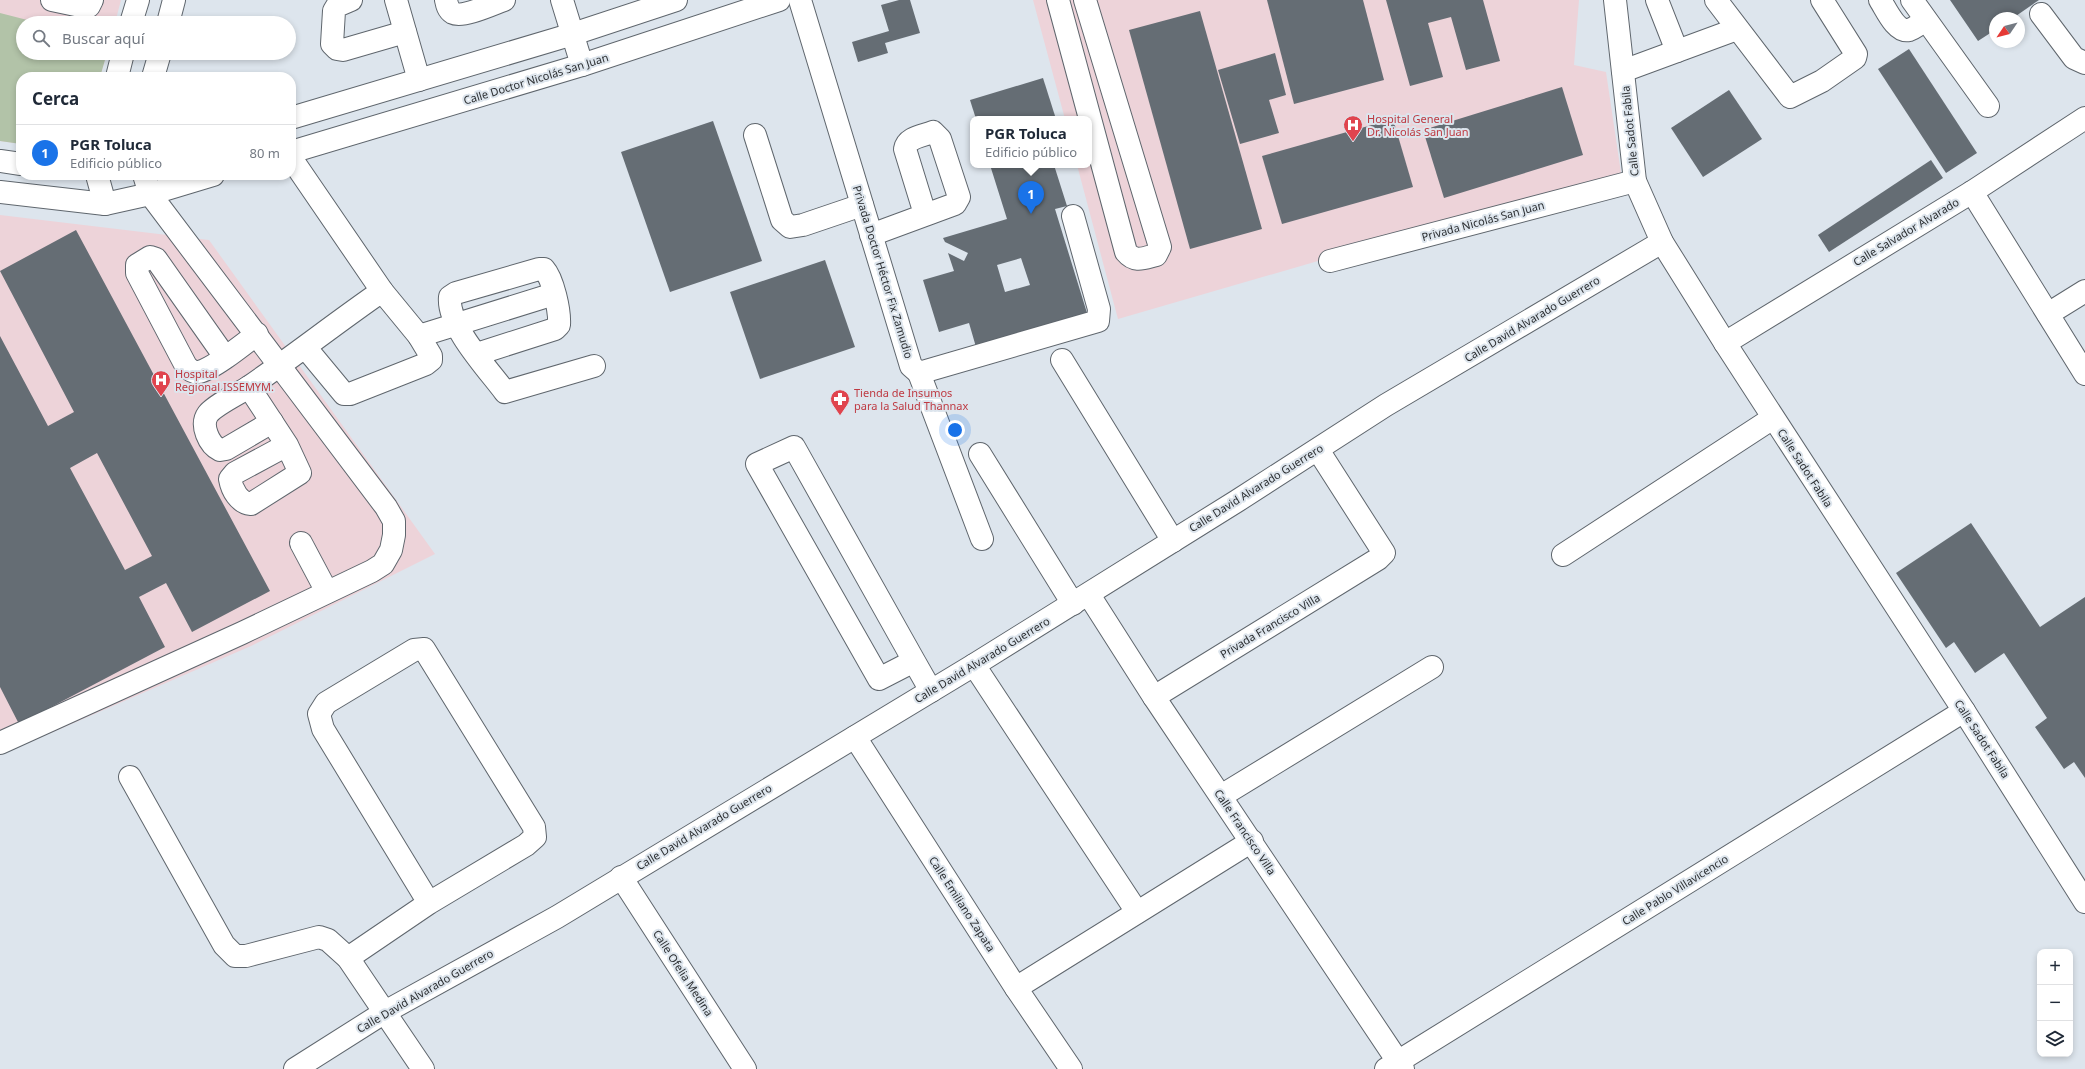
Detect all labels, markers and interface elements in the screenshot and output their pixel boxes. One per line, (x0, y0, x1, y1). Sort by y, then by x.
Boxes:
north arrow (1989, 12, 2025, 48)
search box (16, 16, 296, 60)
icon: search (30, 27, 52, 49)
text: Buscar aquí (62, 28, 145, 48)
street label: Calle Doctor Nicolás San Juan (462, 49, 610, 108)
street label: Calle Sadot Fabila (1617, 85, 1642, 177)
text: Cerca (32, 87, 79, 110)
place label: Hospital General Dr. Nicolás San Juan (1367, 111, 1469, 139)
hospital icon: Hospital General Dr. Nicolás San Juan (1342, 114, 1364, 142)
popup (970, 116, 1092, 168)
text: PGR Toluca (985, 123, 1067, 143)
text: PGR Toluca (70, 134, 152, 154)
text: Edificio público (985, 143, 1077, 161)
text: 1 (41, 144, 49, 162)
text: 80 m (250, 144, 280, 162)
text: Edificio público (70, 154, 162, 172)
pin: 1 (1018, 181, 1044, 214)
street label: Privada Doctor Héctor Fix Zamudio (850, 183, 917, 361)
street label: Calle Salvador Alvarado (1850, 194, 1962, 269)
street label: Privada Nicolás San Juan (1420, 197, 1546, 244)
street label: Calle David Alvarado Guerrero (1461, 272, 1603, 365)
place label: Hospital Regional ISSEMYM. (175, 366, 274, 394)
hospital icon: Hospital Regional ISSEMYM. (150, 369, 172, 397)
place label: Tienda de Insumos para la Salud Thannax (854, 385, 968, 413)
pharmacy icon: Tienda de Insumos para la Salud Thannax (829, 388, 851, 416)
your location (945, 420, 965, 440)
street label: Calle Sadot Fabila (1774, 426, 1836, 510)
street label: Calle David Alvarado Guerrero (1186, 440, 1326, 535)
street label: Privada Francisco Villa (1217, 590, 1322, 661)
street label: Calle David Alvarado Guerrero (911, 613, 1053, 706)
street label: Calle Sadot Fabila (1951, 697, 2013, 781)
street label: Calle David Alvarado Guerrero (633, 780, 775, 873)
street label: Calle Francisco Villa (1211, 786, 1280, 878)
street label: Calle Pablo Villavicencio (1619, 851, 1731, 928)
street label: Calle Emiliano Zapata (926, 853, 999, 954)
street label: Calle Ofelia Medina (650, 927, 717, 1019)
street label: Calle David Alvarado Guerrero (354, 945, 496, 1036)
map controls (2037, 949, 2073, 1057)
button: + (2037, 949, 2073, 985)
button: − (2037, 985, 2073, 1021)
button: layers (2037, 1021, 2073, 1057)

